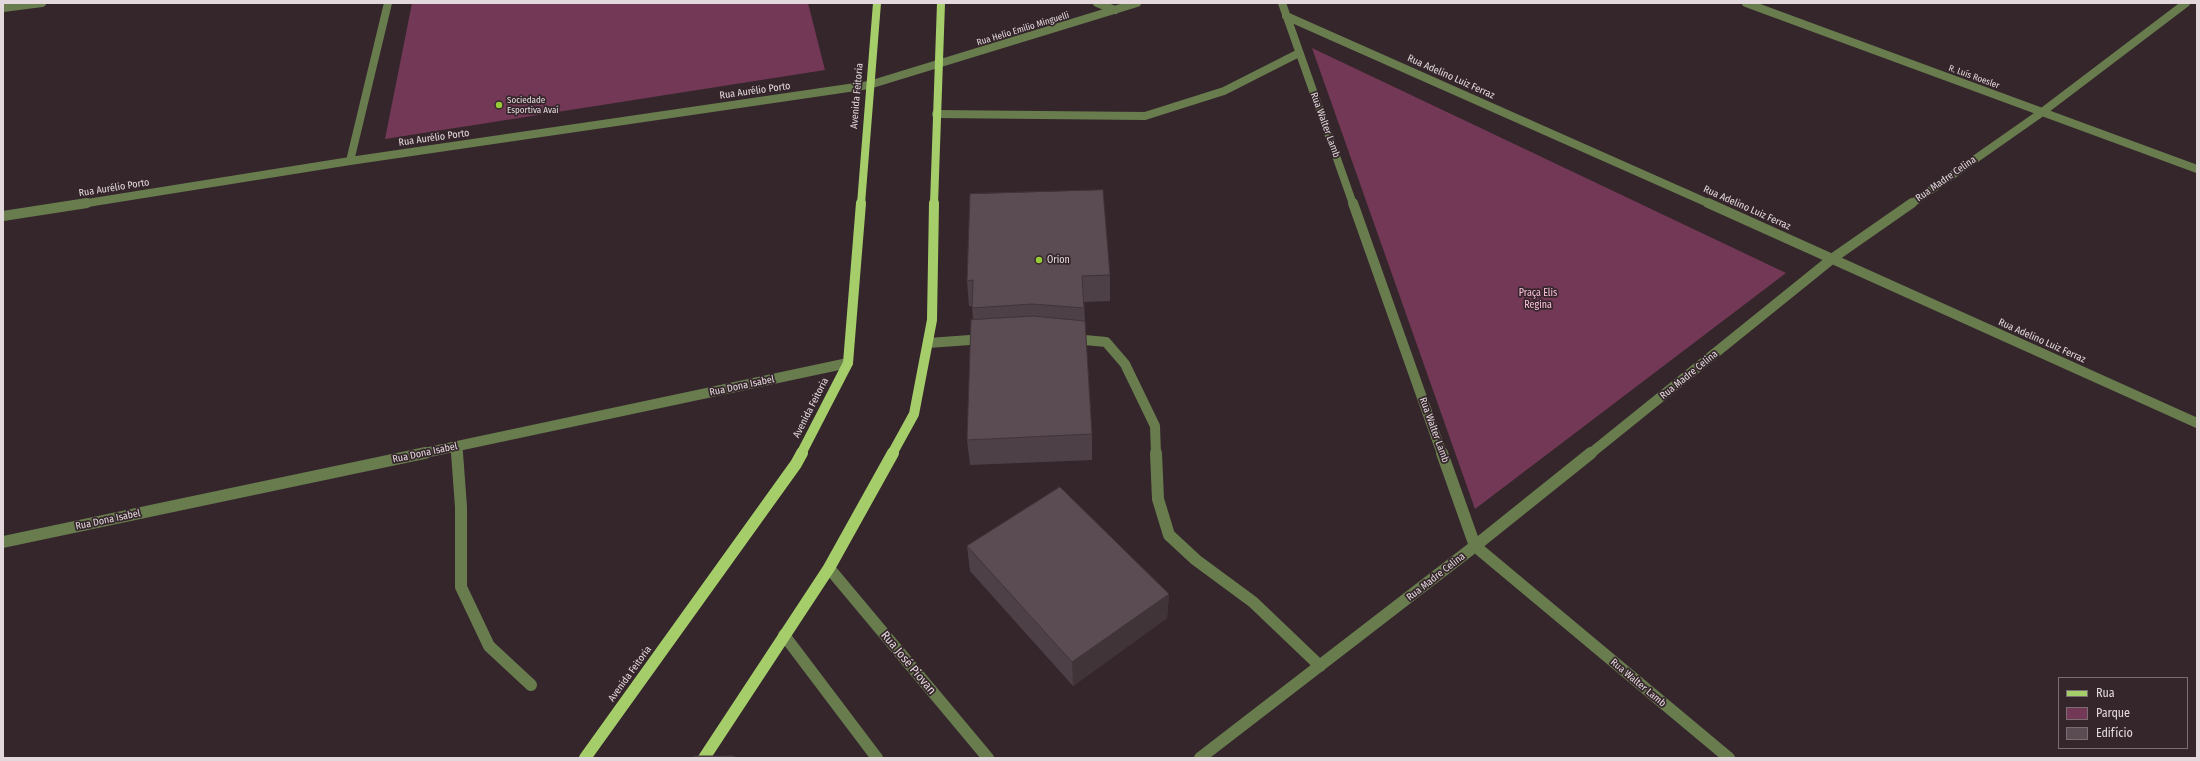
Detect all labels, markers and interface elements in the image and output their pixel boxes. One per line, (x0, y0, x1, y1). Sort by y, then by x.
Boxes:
street label: Rua Helio Emilio Minguelli (975, 10, 1071, 48)
street label: Rua Adelino Luiz Ferraz (1405, 52, 1497, 102)
street label: Avenida Feitoria (848, 63, 866, 129)
street label: R. Luís Roesler (1947, 63, 2001, 91)
street label: Rua Aurélio Porto (719, 80, 791, 102)
street label: Rua Walter Lamb (1308, 91, 1342, 159)
place label: Sociedade Esportiva Avaí (507, 95, 559, 116)
marker: Sociedade Esportiva Avaí (494, 100, 504, 110)
street label: Rua Aurélio Porto (398, 127, 470, 149)
street label: Rua Madre Celina (1913, 154, 1979, 204)
street label: Rua Aurélio Porto (78, 176, 150, 200)
street label: Rua Adelino Luiz Ferraz (1701, 183, 1793, 233)
place label: Orion (1047, 254, 1070, 266)
marker: Orion (1034, 255, 1044, 265)
park label: Praça Elis Regina (1519, 287, 1557, 310)
street label: Rua Adelino Luiz Ferraz (1996, 316, 2088, 366)
street label: Rua Madre Celina (1658, 348, 1720, 402)
street label: Rua Dona Isabel (708, 373, 776, 399)
street label: Avenida Feitoria (791, 376, 831, 440)
street label: Rua Walter Lamb (1417, 396, 1451, 464)
street label: Rua Dona Isabel (391, 440, 459, 466)
street label: Rua Dona Isabel (74, 507, 142, 533)
street label: Rua Madre Celina (1404, 550, 1468, 604)
street label: Rua José Piovan (877, 629, 939, 697)
street label: Avenida Feitoria (606, 644, 654, 704)
street label: Rua Walter Lamb (1608, 656, 1668, 710)
legend (2058, 677, 2188, 749)
text: Rua (2096, 686, 2115, 700)
text: Parque (2096, 706, 2130, 720)
text: Edifício (2096, 726, 2133, 740)

